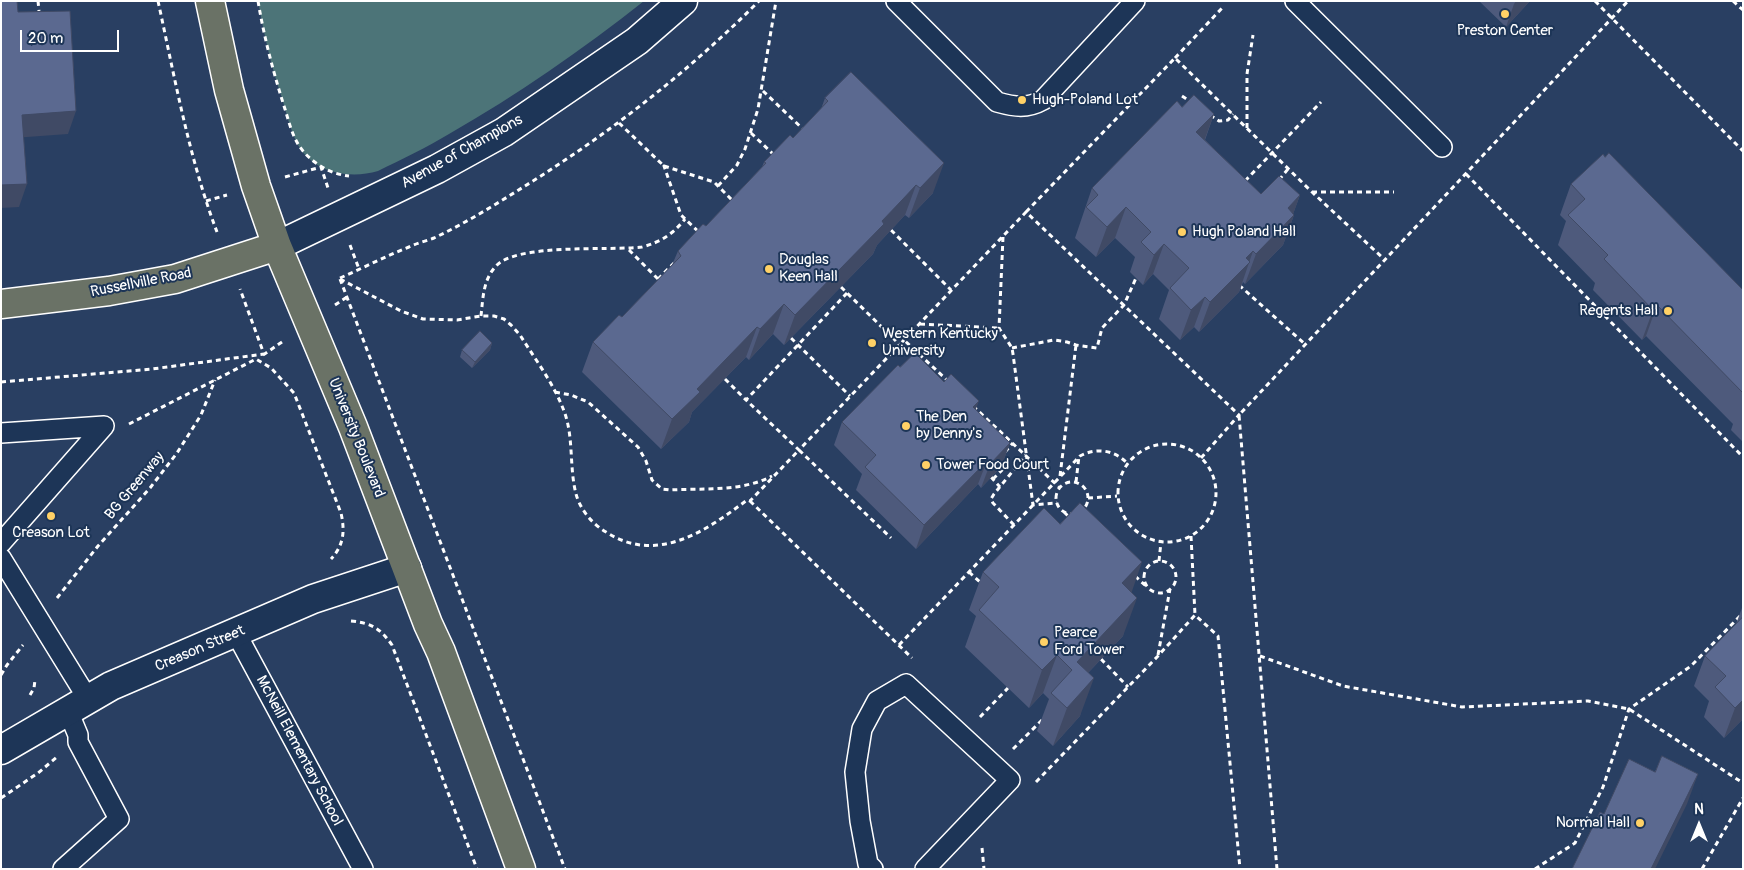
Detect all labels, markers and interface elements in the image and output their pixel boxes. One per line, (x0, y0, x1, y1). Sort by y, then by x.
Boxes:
marker: Preston Center (1499, 8, 1511, 20)
scale bar (22, 20, 121, 52)
place label: Preston Center (1457, 22, 1553, 40)
text: 20 m (28, 29, 63, 48)
place label: Hugh-Poland Lot (1032, 91, 1138, 109)
marker: Hugh-Poland Lot (1016, 94, 1028, 106)
street label: Avenue of Champions (398, 111, 526, 193)
place label: Hugh Poland Hall (1192, 223, 1296, 241)
marker: Hugh Poland Hall (1176, 226, 1188, 238)
place label: Douglas Keen Hall (779, 251, 838, 286)
marker: Douglas Keen Hall (763, 263, 775, 275)
street label: Russellville Road (89, 264, 193, 302)
place label: Regents Hall (1579, 302, 1658, 320)
marker: Regents Hall (1662, 305, 1674, 317)
place label: Western Kentucky University (882, 325, 998, 360)
marker: Western Kentucky University (866, 337, 878, 349)
street label: University Boulevard (324, 376, 388, 500)
place label: The Den by Denny's (916, 408, 982, 443)
marker: The Den by Denny's (900, 420, 912, 432)
street label: BG Greenway (101, 448, 169, 524)
place label: Tower Food Court (936, 456, 1049, 474)
marker: Tower Food Court (920, 459, 932, 471)
marker: Creason Lot (45, 510, 57, 522)
place label: Creason Lot (12, 524, 90, 542)
street label: Creason Street (152, 622, 248, 676)
place label: Pearce Ford Tower (1054, 624, 1124, 659)
marker: Pearce Ford Tower (1038, 636, 1050, 648)
street label: McNeill Elementary School (252, 673, 346, 829)
north arrow (1674, 800, 1724, 850)
text: N (1694, 801, 1704, 818)
place label: Normal Hall (1556, 814, 1630, 832)
marker: Normal Hall (1634, 817, 1646, 829)

